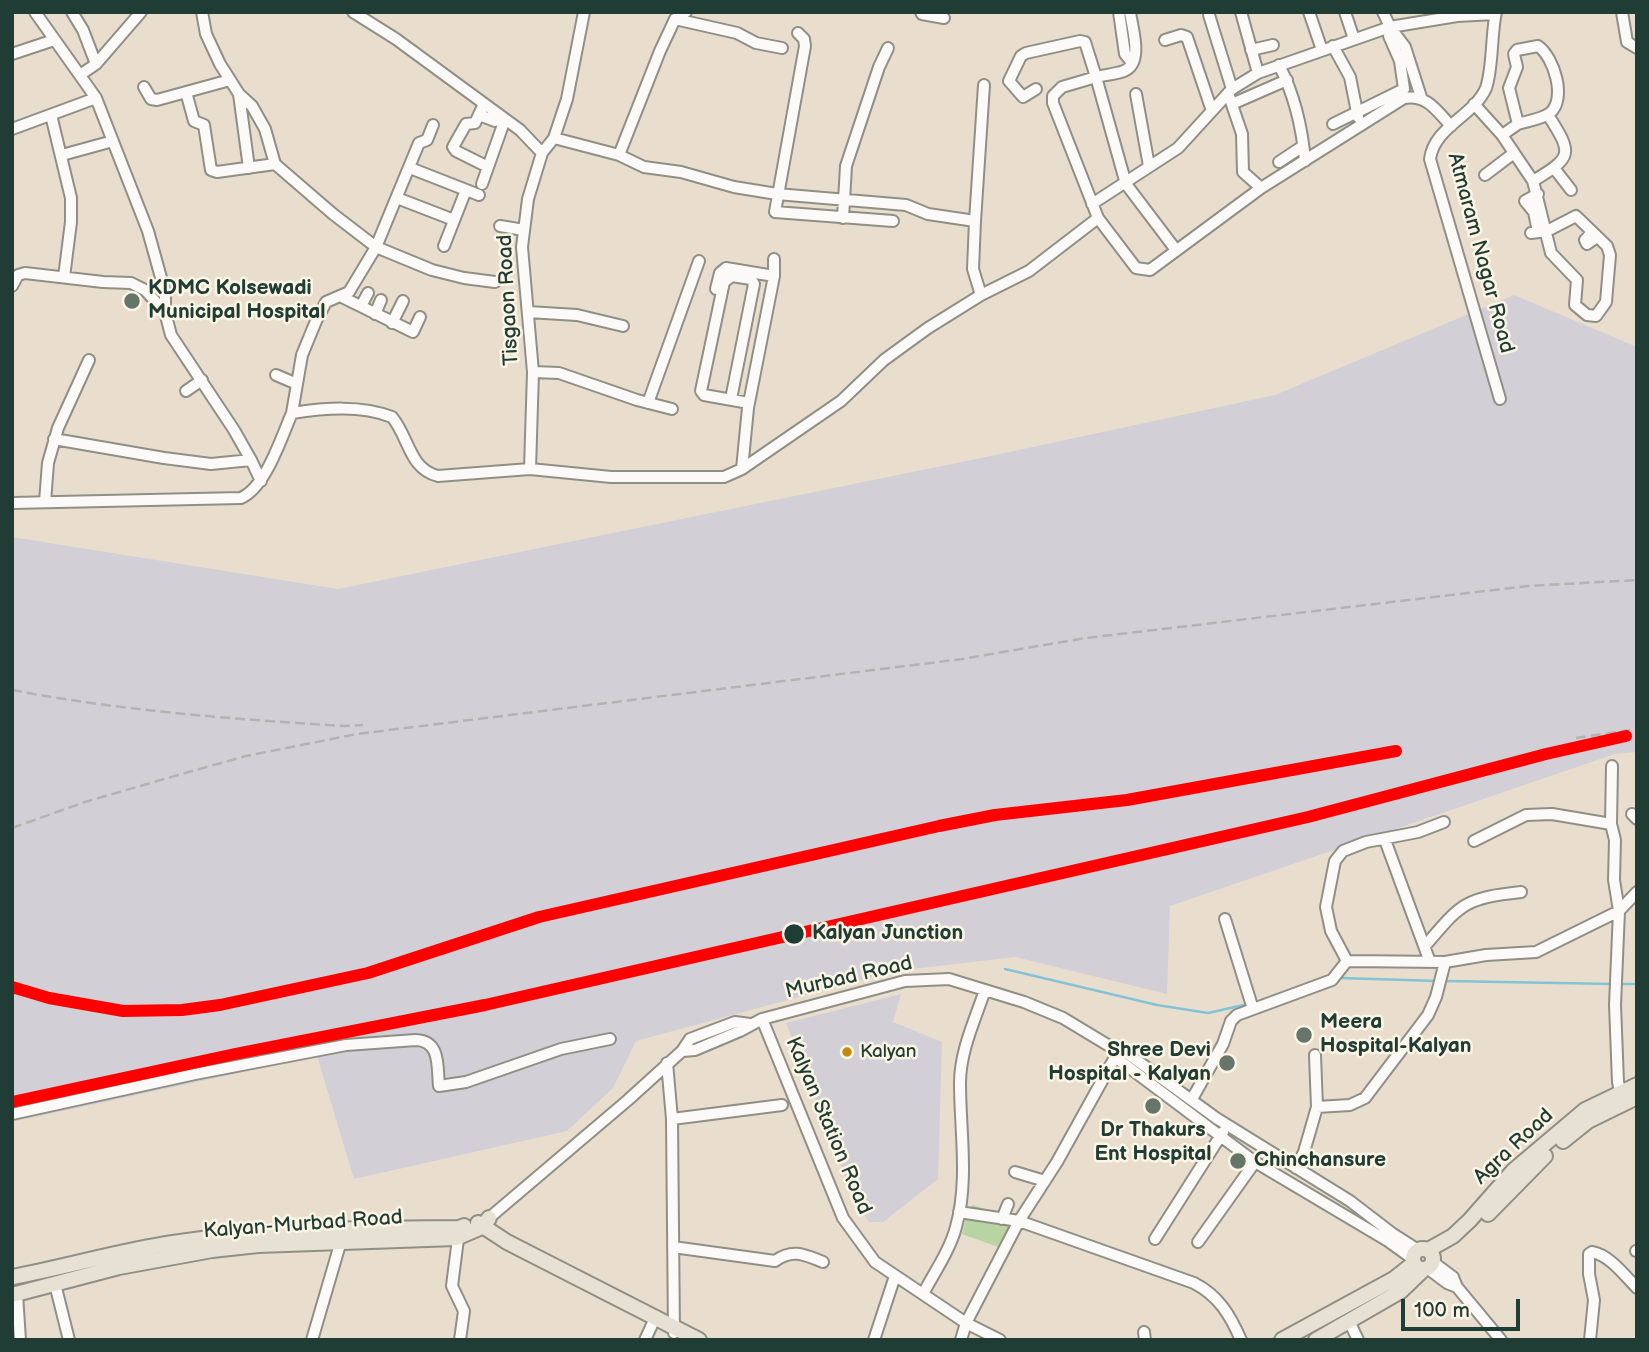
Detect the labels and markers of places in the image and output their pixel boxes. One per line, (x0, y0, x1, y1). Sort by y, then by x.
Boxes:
place label: KDMC Kolsewadi Municipal Hospital (148, 276, 325, 326)
marker: KDMC Kolsewadi Municipal Hospital (122, 291, 142, 311)
place label: Kalyan Junction (812, 921, 963, 947)
marker: Kalyan Junction (782, 922, 806, 946)
place label: Meera Hospital-Kalyan (1320, 1010, 1471, 1060)
marker: Meera Hospital-Kalyan (1294, 1025, 1314, 1045)
place label: Shree Devi Hospital - Kalyan (1048, 1038, 1211, 1088)
place label: Kalyan (860, 1041, 917, 1063)
marker: Kalyan (840, 1045, 854, 1059)
marker: Shree Devi Hospital - Kalyan (1217, 1053, 1237, 1073)
marker: Dr Thakurs Ent Hospital (1143, 1096, 1163, 1116)
place label: Dr Thakurs Ent Hospital (1094, 1118, 1212, 1168)
place label: Chinchansure (1254, 1148, 1386, 1174)
marker: Chinchansure (1228, 1151, 1248, 1171)

